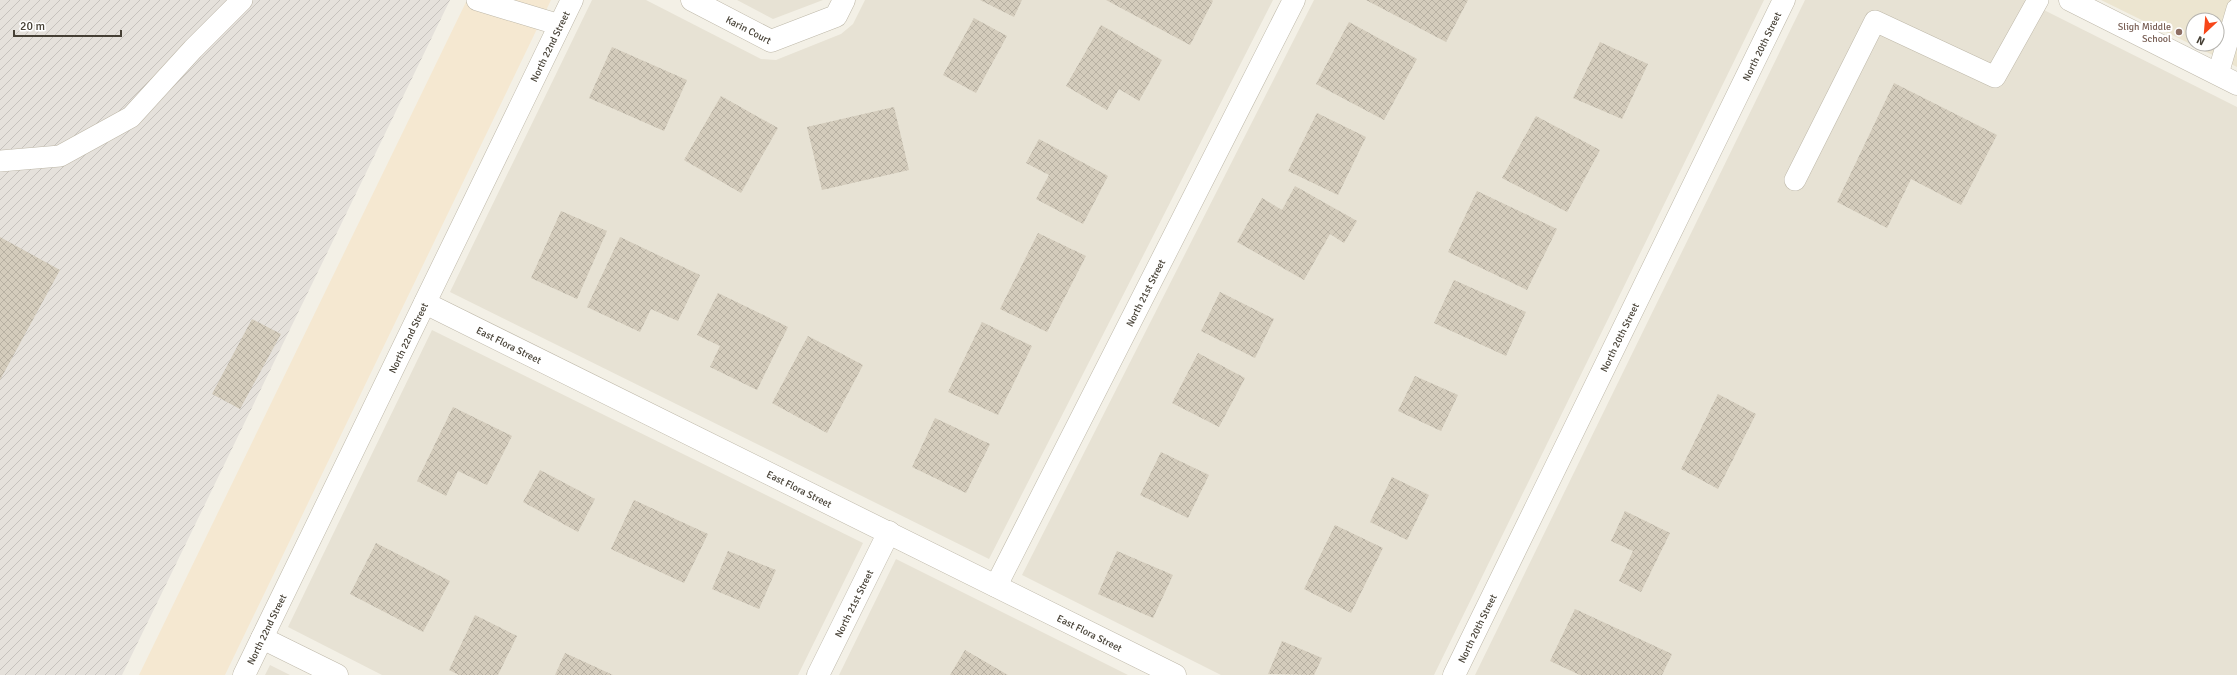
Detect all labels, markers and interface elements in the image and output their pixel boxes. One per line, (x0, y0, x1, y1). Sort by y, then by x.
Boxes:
street label: North 22nd Street (528, 9, 573, 84)
street label: North 20th Street (1740, 10, 1784, 83)
scale bar (14, 12, 121, 38)
north arrow (2185, 12, 2225, 52)
street label: Karin Court (724, 14, 773, 47)
text: 20 m (20, 19, 45, 34)
place label: Sligh Middle School (2118, 21, 2171, 45)
marker: Sligh Middle School (2174, 27, 2184, 37)
text: N (2195, 33, 2207, 48)
street label: North 21st Street (1124, 257, 1168, 329)
street label: North 22nd Street (387, 300, 431, 375)
street label: North 20th Street (1598, 301, 1642, 374)
street label: East Flora Street (474, 325, 544, 367)
street label: East Flora Street (765, 468, 834, 511)
street label: North 21st Street (833, 567, 877, 640)
street label: North 22nd Street (245, 592, 290, 667)
street label: North 20th Street (1456, 592, 1500, 665)
street label: East Flora Street (1055, 612, 1124, 655)

